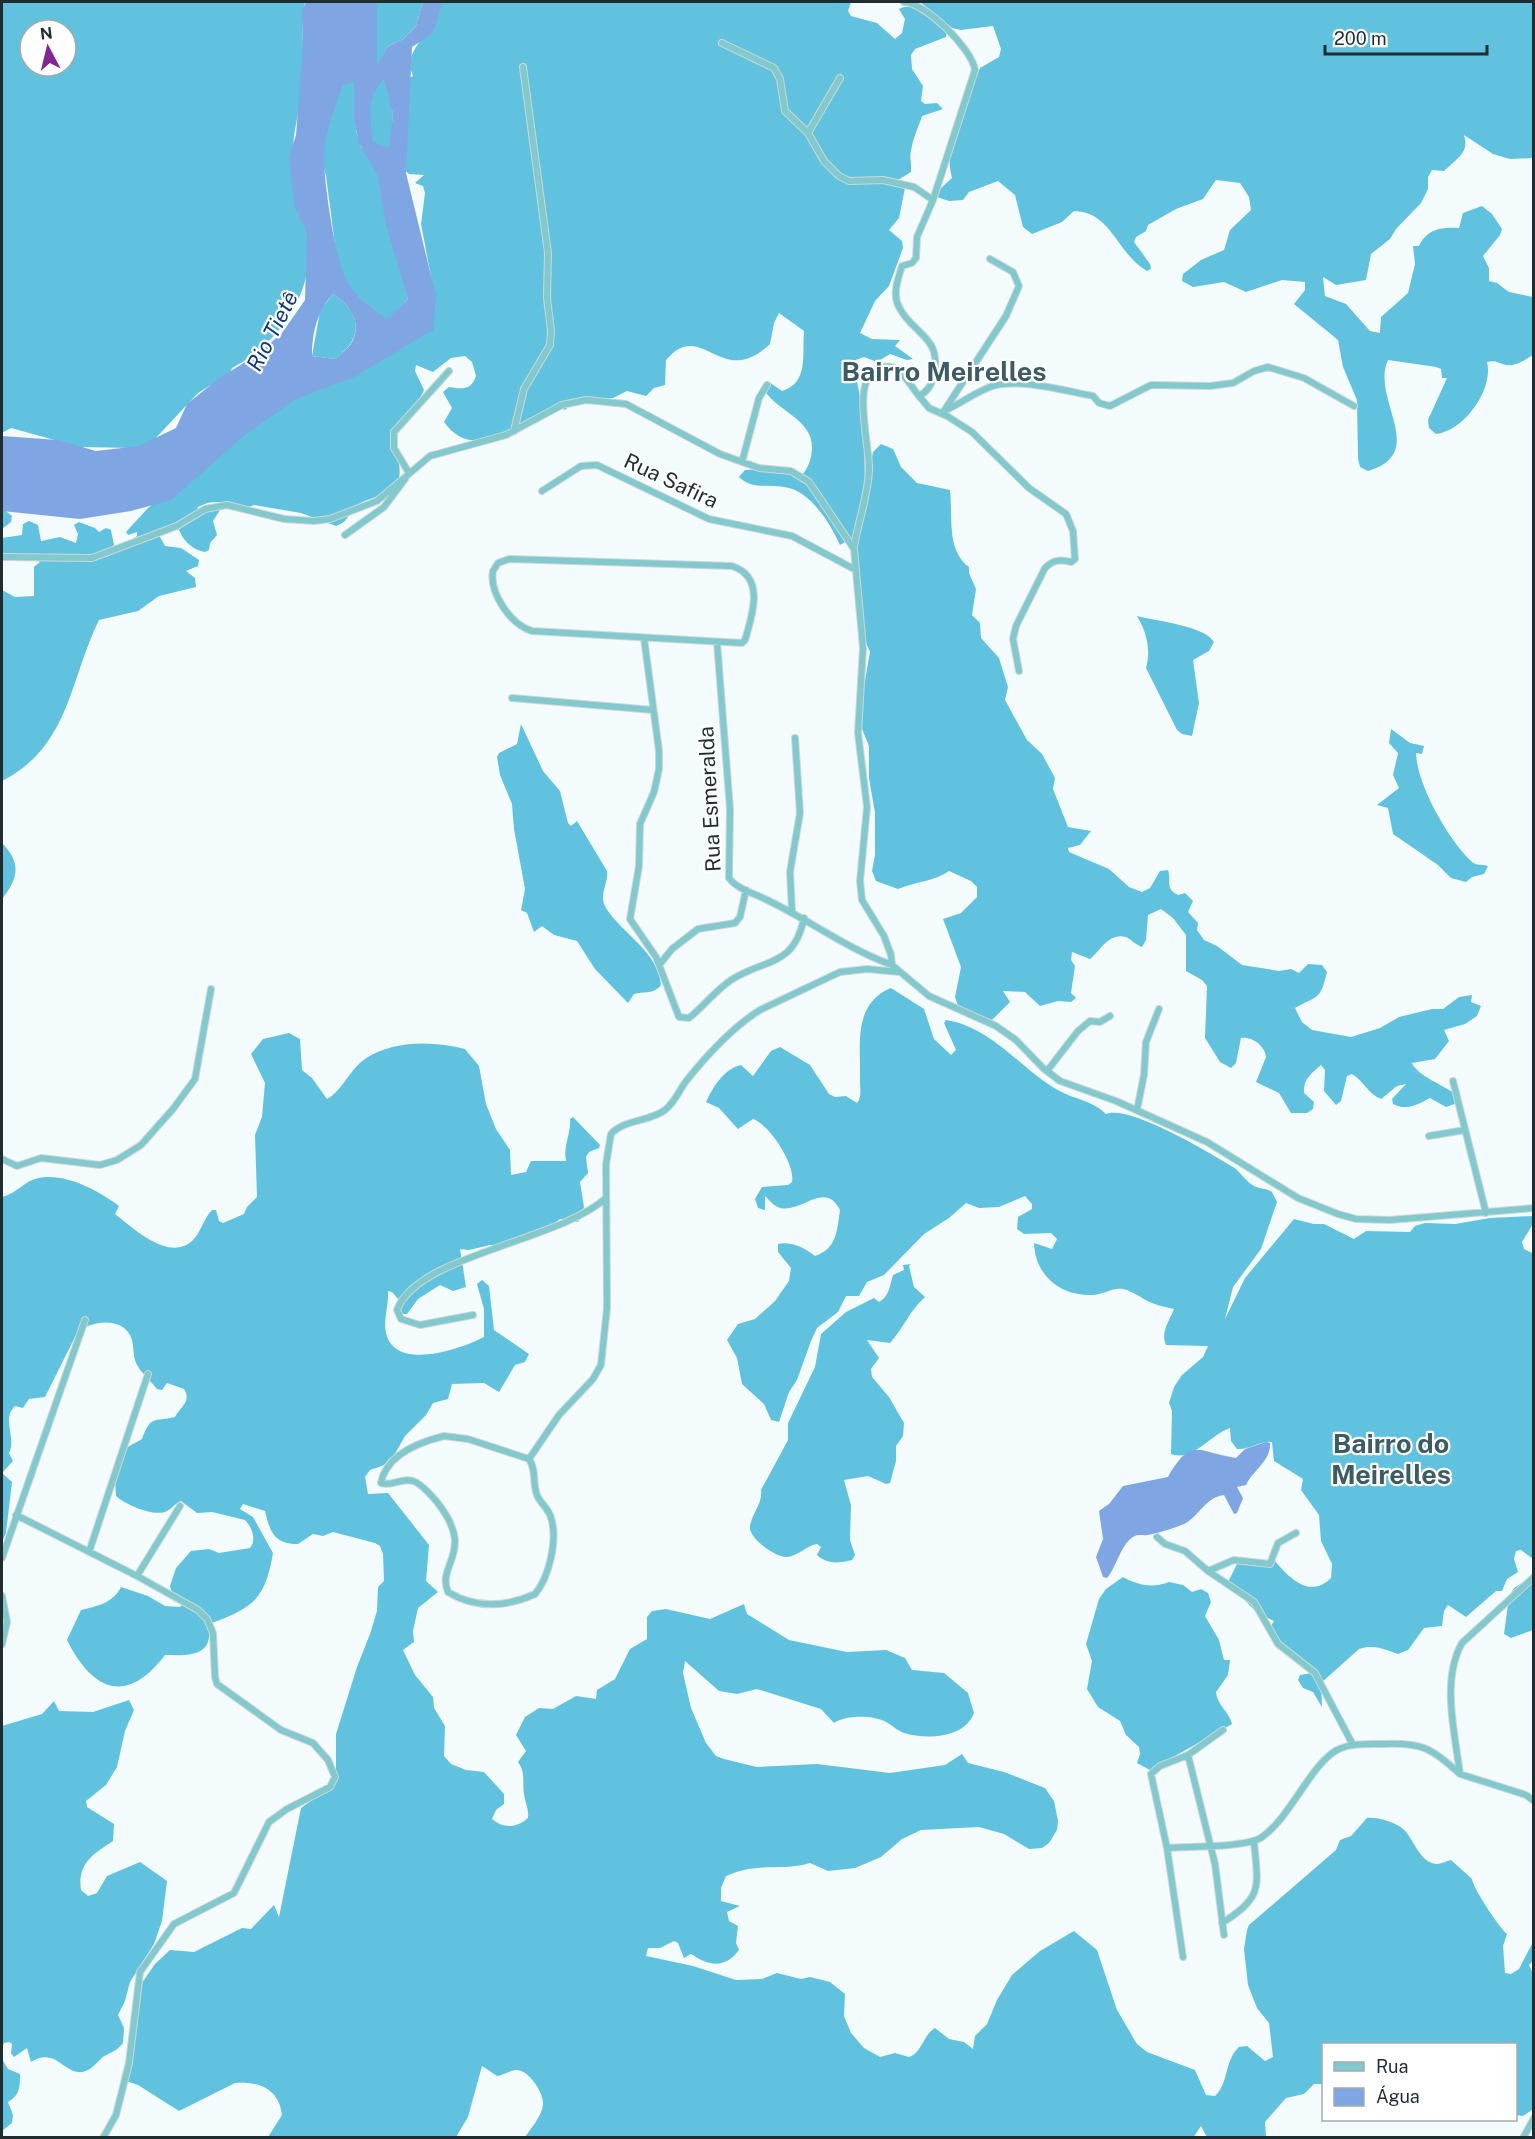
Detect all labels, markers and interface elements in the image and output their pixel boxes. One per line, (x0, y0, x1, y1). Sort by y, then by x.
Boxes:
north arrow (18, 18, 78, 78)
scale bar (1325, 18, 1487, 56)
text: N (39, 23, 54, 44)
text: 200 m (1334, 28, 1387, 49)
water label: Rio Tietê (241, 287, 303, 375)
district label: Bairro Meirelles (841, 355, 1047, 387)
street label: Rua Safira (620, 448, 722, 513)
street label: Rua Esmeralda (693, 726, 726, 873)
district label: Bairro do Meirelles (1331, 1427, 1451, 1490)
legend (1322, 2043, 1517, 2121)
text: Rua (1376, 2056, 1408, 2077)
text: Água (1376, 2085, 1420, 2107)

